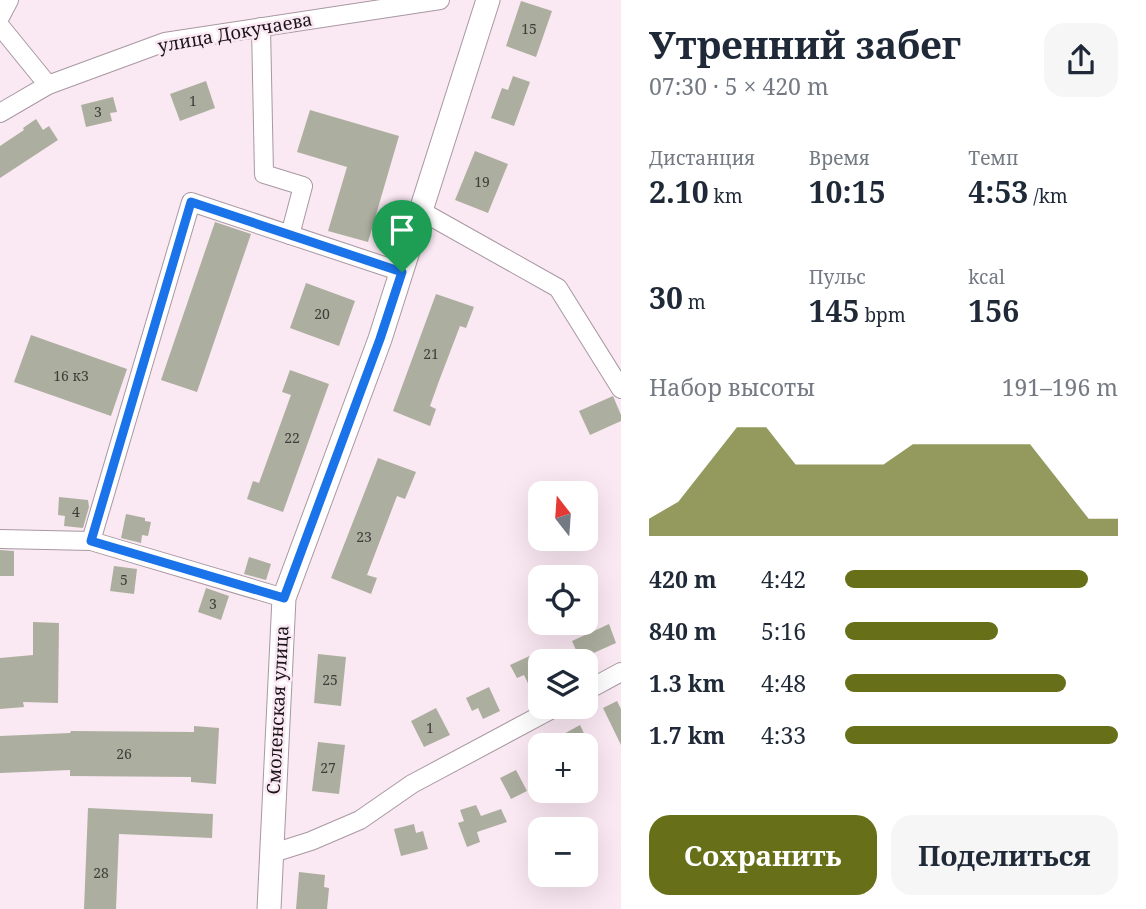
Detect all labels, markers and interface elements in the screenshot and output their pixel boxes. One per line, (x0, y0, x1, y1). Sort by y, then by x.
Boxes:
street label: улица Докучаева (156, 7, 314, 57)
text: Утренний забег (649, 18, 961, 70)
house number: 15 (521, 19, 537, 38)
button: share (1044, 23, 1118, 97)
text: 07:30 · 5 × 420 m (649, 70, 829, 102)
house number: 1 (189, 91, 197, 110)
house number: 3 (94, 102, 102, 121)
text: Дистанция (649, 145, 755, 171)
text: Время (809, 145, 870, 171)
text: Темп (968, 145, 1019, 171)
text: 2.10 (649, 171, 709, 212)
text: 10:15 (809, 171, 886, 212)
text: 4:53 (968, 171, 1028, 212)
house number: 19 (474, 172, 490, 191)
text: km (709, 183, 743, 209)
text: /km (1028, 183, 1068, 209)
pin (372, 200, 432, 272)
icon: arrive (383, 211, 421, 249)
text: Пульс (809, 264, 866, 290)
text: kcal (968, 264, 1005, 290)
text: 30 (649, 277, 683, 318)
text: m (683, 289, 706, 315)
text: 145 (809, 290, 860, 331)
text: 156 (968, 290, 1019, 331)
text: bpm (860, 302, 906, 328)
house number: 20 (314, 304, 330, 323)
house number: 21 (423, 344, 439, 363)
house number: 16 к3 (53, 366, 89, 385)
text: Набор высоты (649, 371, 815, 403)
text: 191–196 m (1002, 371, 1118, 403)
house number: 22 (284, 428, 300, 447)
north arrow (528, 481, 598, 551)
map controls (528, 481, 598, 887)
house number: 4 (72, 502, 80, 521)
house number: 23 (356, 527, 372, 546)
text: 420 m (649, 563, 717, 595)
text: 4:42 (761, 563, 806, 595)
button: locate (528, 565, 598, 635)
house number: 5 (120, 570, 128, 589)
house number: 3 (209, 594, 217, 613)
text: 840 m (649, 615, 717, 647)
text: 5:16 (761, 615, 806, 647)
street label: Смоленская улица (261, 625, 293, 795)
button: layers (528, 649, 598, 719)
text: 1.3 km (649, 667, 725, 699)
text: 4:48 (761, 667, 806, 699)
house number: 25 (322, 670, 338, 689)
house number: 1 (426, 718, 434, 737)
text: 1.7 km (649, 719, 725, 751)
text: 4:33 (761, 719, 806, 751)
button: + (528, 733, 598, 803)
house number: 26 (116, 744, 132, 763)
house number: 27 (320, 758, 336, 777)
button: Сохранить (649, 815, 877, 895)
button: Поделиться (891, 815, 1118, 895)
button: − (528, 817, 598, 887)
house number: 28 (93, 863, 109, 882)

